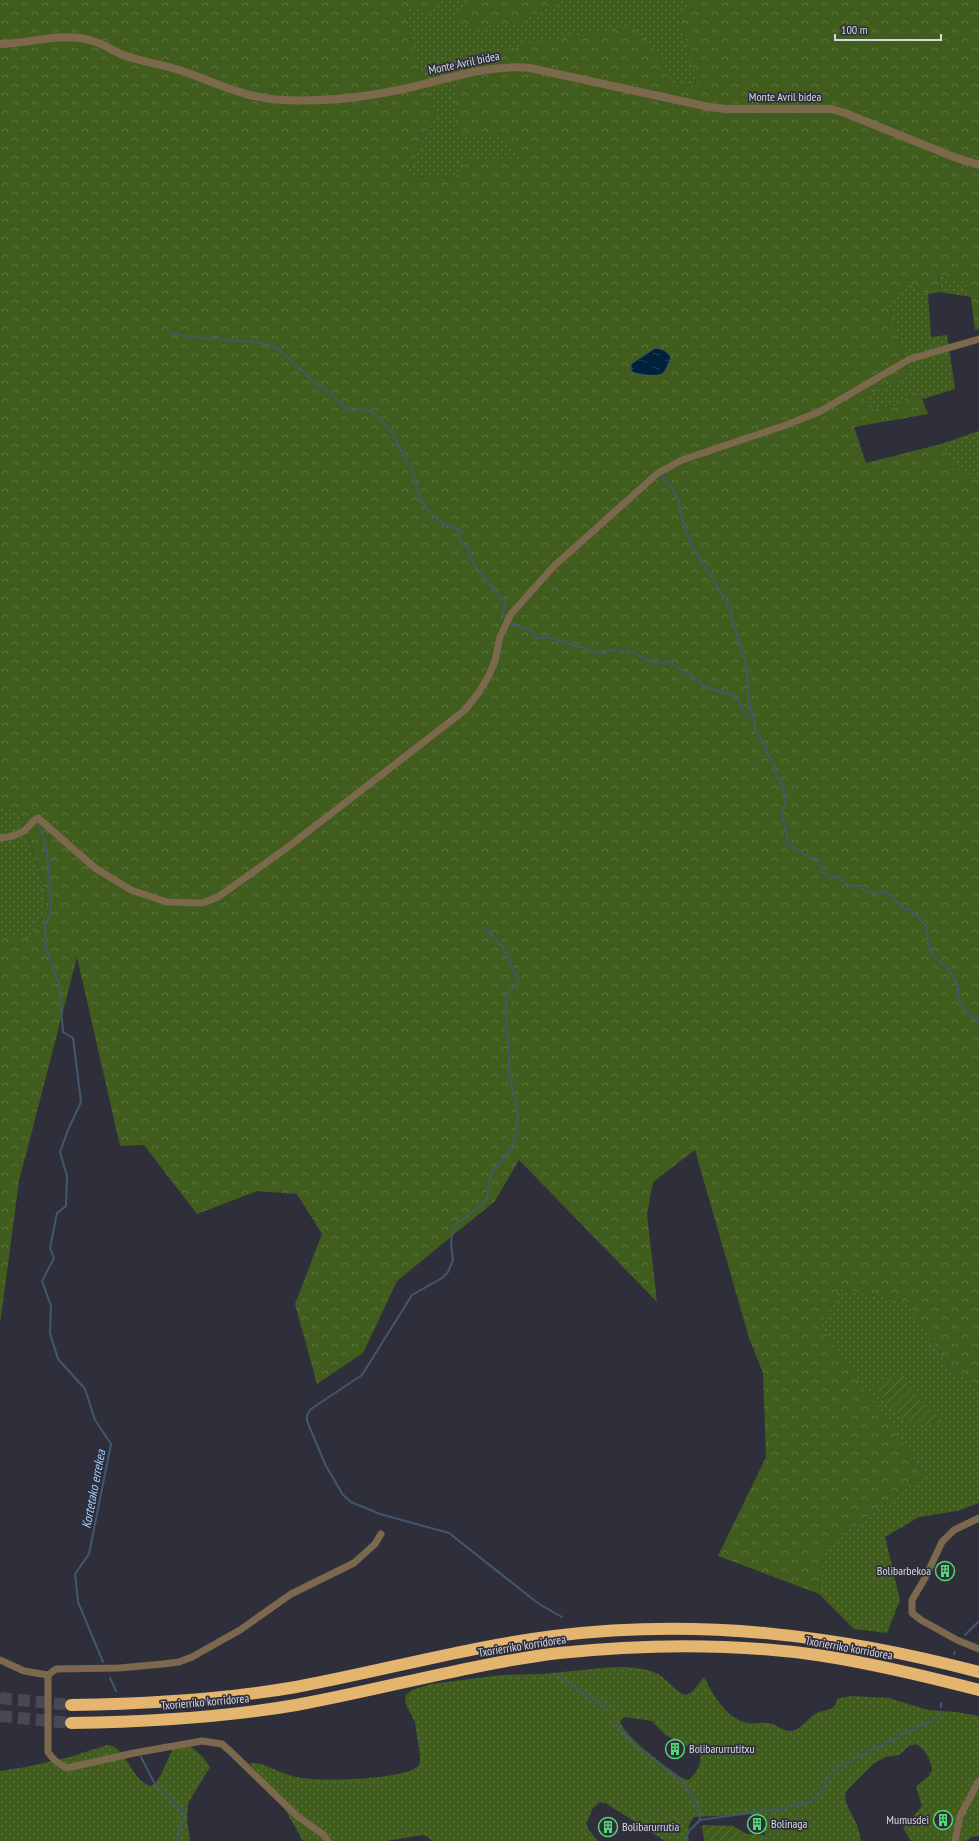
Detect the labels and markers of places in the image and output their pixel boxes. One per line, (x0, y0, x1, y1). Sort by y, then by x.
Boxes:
building icon: Bolibarbekoa (934, 1560, 956, 1582)
place label: Bolibarbekoa (877, 1563, 931, 1578)
building icon: Bolibarurrutitxu (664, 1738, 686, 1760)
place label: Bolibarurrutitxu (689, 1741, 755, 1756)
building icon: Mumusdei (932, 1809, 954, 1831)
place label: Mumusdei (886, 1812, 929, 1827)
building icon: Bolinaga (746, 1813, 768, 1835)
building icon: Bolibarurrutia (597, 1816, 619, 1838)
place label: Bolinaga (771, 1816, 807, 1831)
place label: Bolibarurrutia (622, 1819, 679, 1834)

